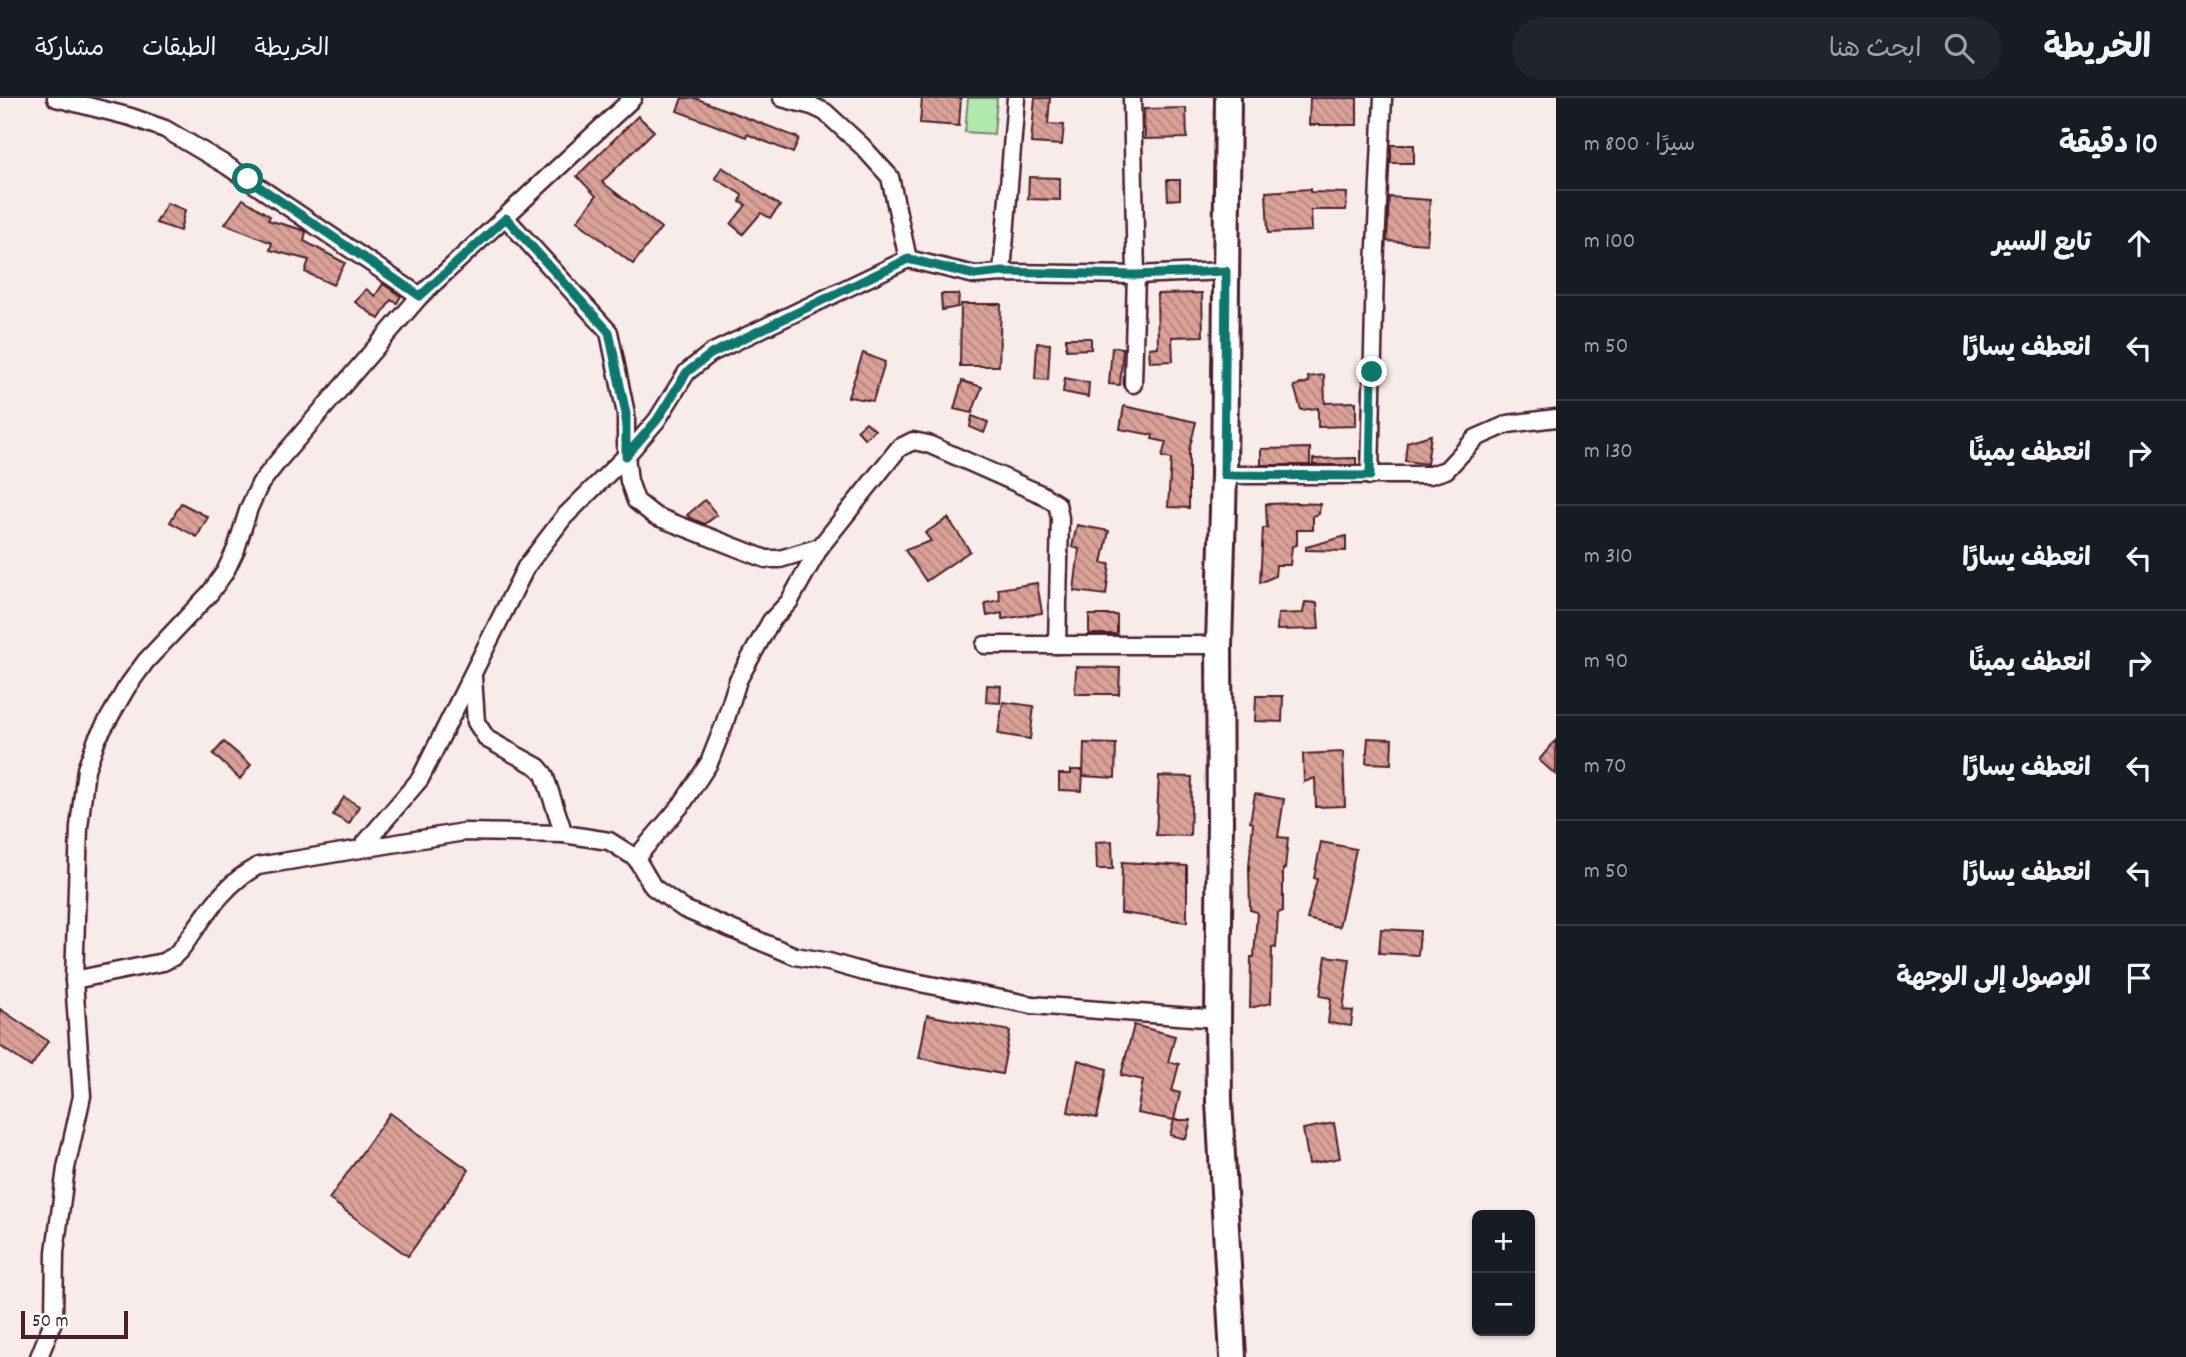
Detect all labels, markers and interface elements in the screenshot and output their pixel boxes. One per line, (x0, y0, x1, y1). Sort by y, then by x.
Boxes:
search box (1512, 17, 2002, 80)
text: الخريطة (2044, 27, 2151, 74)
icon: search (1940, 29, 1978, 67)
text: ابحث هنا (1829, 32, 1922, 69)
text: مشاركة (35, 33, 104, 67)
text: الطبقات (142, 33, 217, 67)
text: الخريطة (255, 33, 329, 67)
text: 10 دقيقة (2059, 125, 2158, 168)
text: سيرًا · 800 m (1584, 129, 1695, 162)
route start (232, 163, 263, 194)
icon: ahead (2120, 224, 2158, 262)
text: 100 m (1584, 226, 1635, 259)
text: تابع السير (1992, 226, 2091, 263)
icon: left (2120, 329, 2158, 367)
text: 50 m (1584, 331, 1628, 364)
text: انعطف يسارًا (1962, 331, 2091, 368)
route end (1356, 356, 1387, 387)
icon: right (2120, 434, 2158, 472)
text: 130 m (1584, 436, 1633, 469)
text: انعطف يمينًا (1969, 436, 2091, 473)
icon: left (2120, 539, 2158, 577)
text: 310 m (1584, 541, 1633, 574)
text: انعطف يسارًا (1962, 541, 2091, 578)
icon: right (2120, 644, 2158, 682)
text: 90 m (1584, 646, 1628, 679)
text: انعطف يمينًا (1969, 646, 2091, 683)
icon: left (2120, 749, 2158, 787)
text: 70 m (1584, 751, 1626, 784)
text: انعطف يسارًا (1962, 751, 2091, 788)
icon: left (2120, 854, 2158, 892)
text: 50 m (1584, 856, 1628, 889)
text: انعطف يسارًا (1962, 856, 2091, 893)
icon: arrive (2120, 959, 2158, 997)
text: الوصول إلى الوجهة (1896, 961, 2091, 998)
map controls (1472, 1210, 1535, 1336)
button: + (1472, 1210, 1535, 1273)
button: − (1472, 1273, 1535, 1336)
scale bar (21, 1308, 128, 1340)
text: 50 m (32, 1309, 69, 1336)

